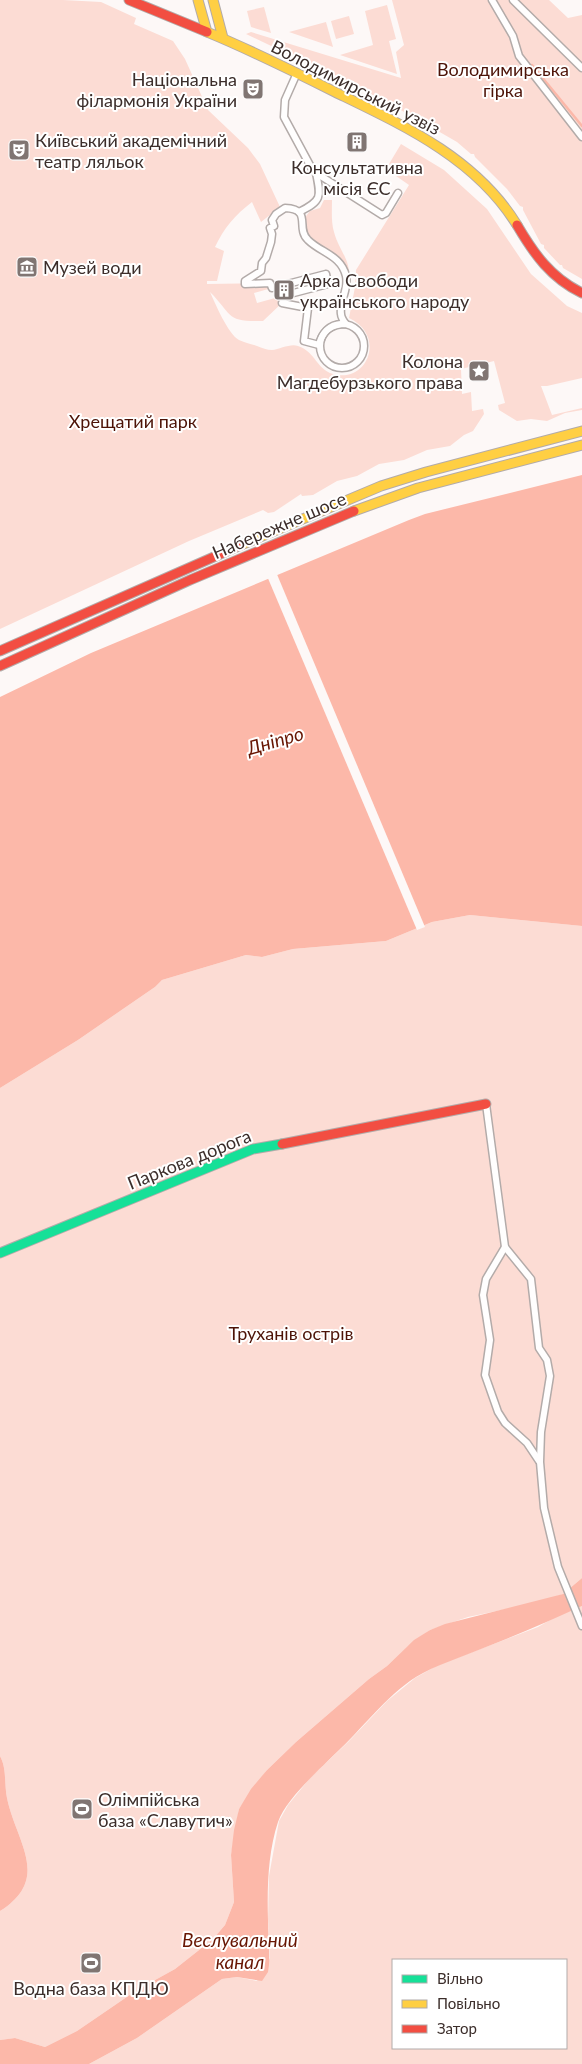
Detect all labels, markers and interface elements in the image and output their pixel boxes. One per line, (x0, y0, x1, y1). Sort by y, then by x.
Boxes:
street label: Володимирський узвіз (268, 35, 444, 139)
park label: Володимирська гірка (437, 58, 569, 101)
place label: Національна філармонія України (76, 68, 237, 111)
theatre icon: Національна філармонія України (241, 77, 265, 101)
place label: Київський академічний театр ляльок (35, 129, 227, 172)
building icon: Консультативна місія ЄС (345, 130, 369, 154)
theatre icon: Київський академічний театр ляльок (7, 138, 31, 162)
place label: Консультативна місія ЄС (291, 156, 423, 199)
museum icon: Музей води (15, 255, 39, 279)
place label: Музей води (43, 256, 142, 278)
place label: Арка Свободи українського народу (300, 269, 470, 312)
building icon: Арка Свободи українського народу (272, 278, 296, 302)
place label: Колона Магдебурзького права (277, 350, 463, 393)
place icon: Колона Магдебурзького права (467, 359, 491, 383)
park label: Хрещатий парк (69, 410, 198, 432)
street label: Набережне шосе (209, 487, 349, 563)
water label: Дніпро (243, 721, 306, 759)
street label: Паркова дорога (124, 1124, 254, 1194)
park label: Труханів острів (229, 1322, 354, 1344)
place label: Олімпійська база «Славутич» (98, 1788, 233, 1831)
sports icon: Олімпійська база «Славутич» (70, 1797, 94, 1821)
water label: Веслувальний канал (182, 1928, 298, 1973)
sports icon: Водна база КПДЮ (79, 1951, 103, 1975)
legend (392, 1959, 567, 2049)
text: Вільно (437, 1969, 483, 1987)
place label: Водна база КПДЮ (13, 1977, 169, 1999)
text: Повільно (437, 1994, 500, 2012)
text: Затор (437, 2019, 477, 2037)

